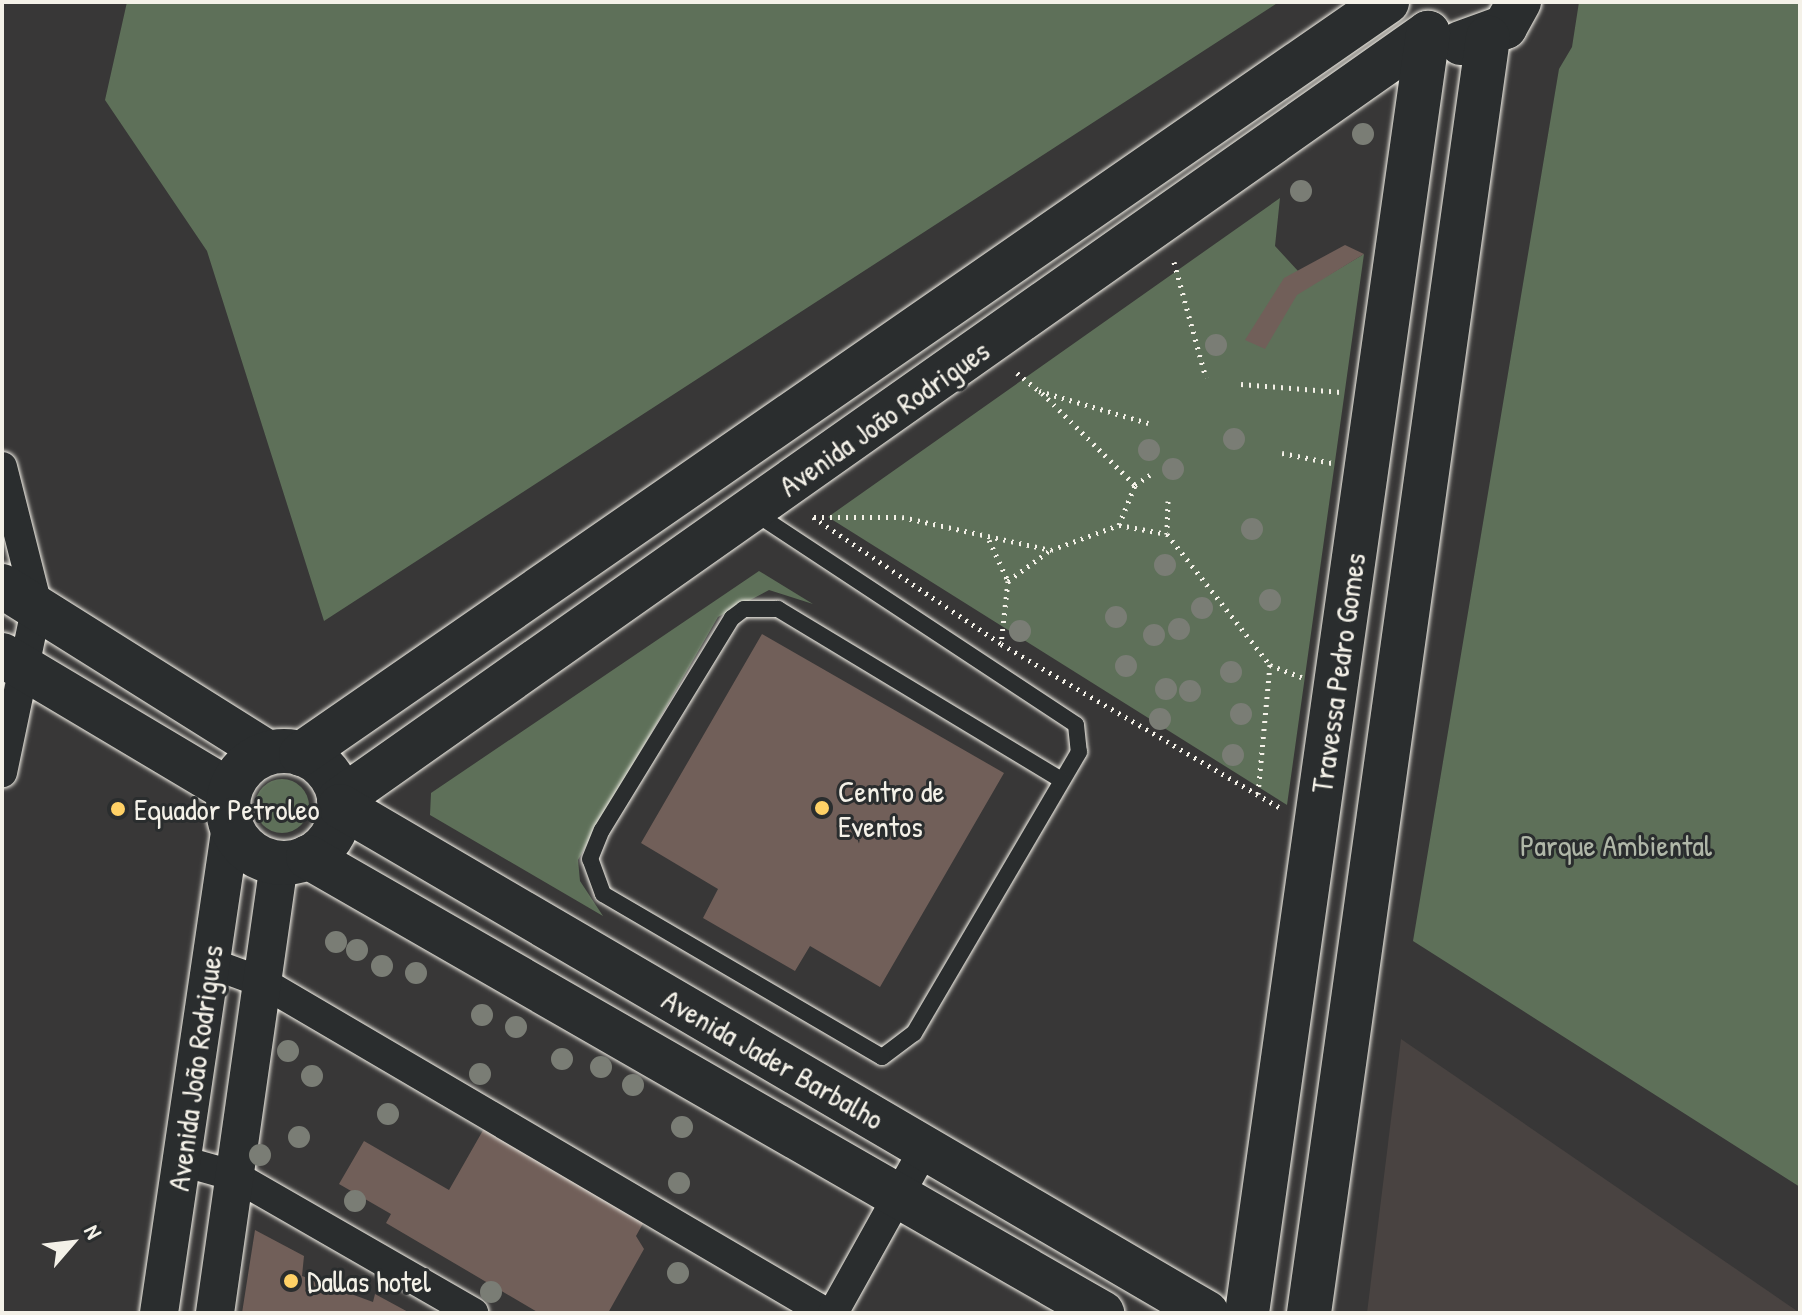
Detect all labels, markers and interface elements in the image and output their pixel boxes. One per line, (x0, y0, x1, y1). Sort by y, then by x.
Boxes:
street label: Avenida João Rodrigues (772, 332, 996, 504)
street label: Travessa Pedro Gomes (1303, 551, 1373, 795)
place label: Centro de Eventos (838, 773, 944, 844)
place label: Equador Petroleo (134, 791, 319, 827)
marker: Centro de Eventos (813, 799, 831, 817)
marker: Equador Petroleo (109, 800, 127, 818)
park label: Parque Ambiental (1520, 827, 1712, 863)
street label: Avenida João Rodrigues (160, 943, 230, 1193)
street label: Avenida Jader Barbalho (656, 981, 890, 1137)
north arrow (32, 1203, 112, 1283)
text: N (77, 1220, 109, 1244)
place label: Dallas hotel (307, 1263, 431, 1299)
marker: Dallas hotel (282, 1272, 300, 1290)

